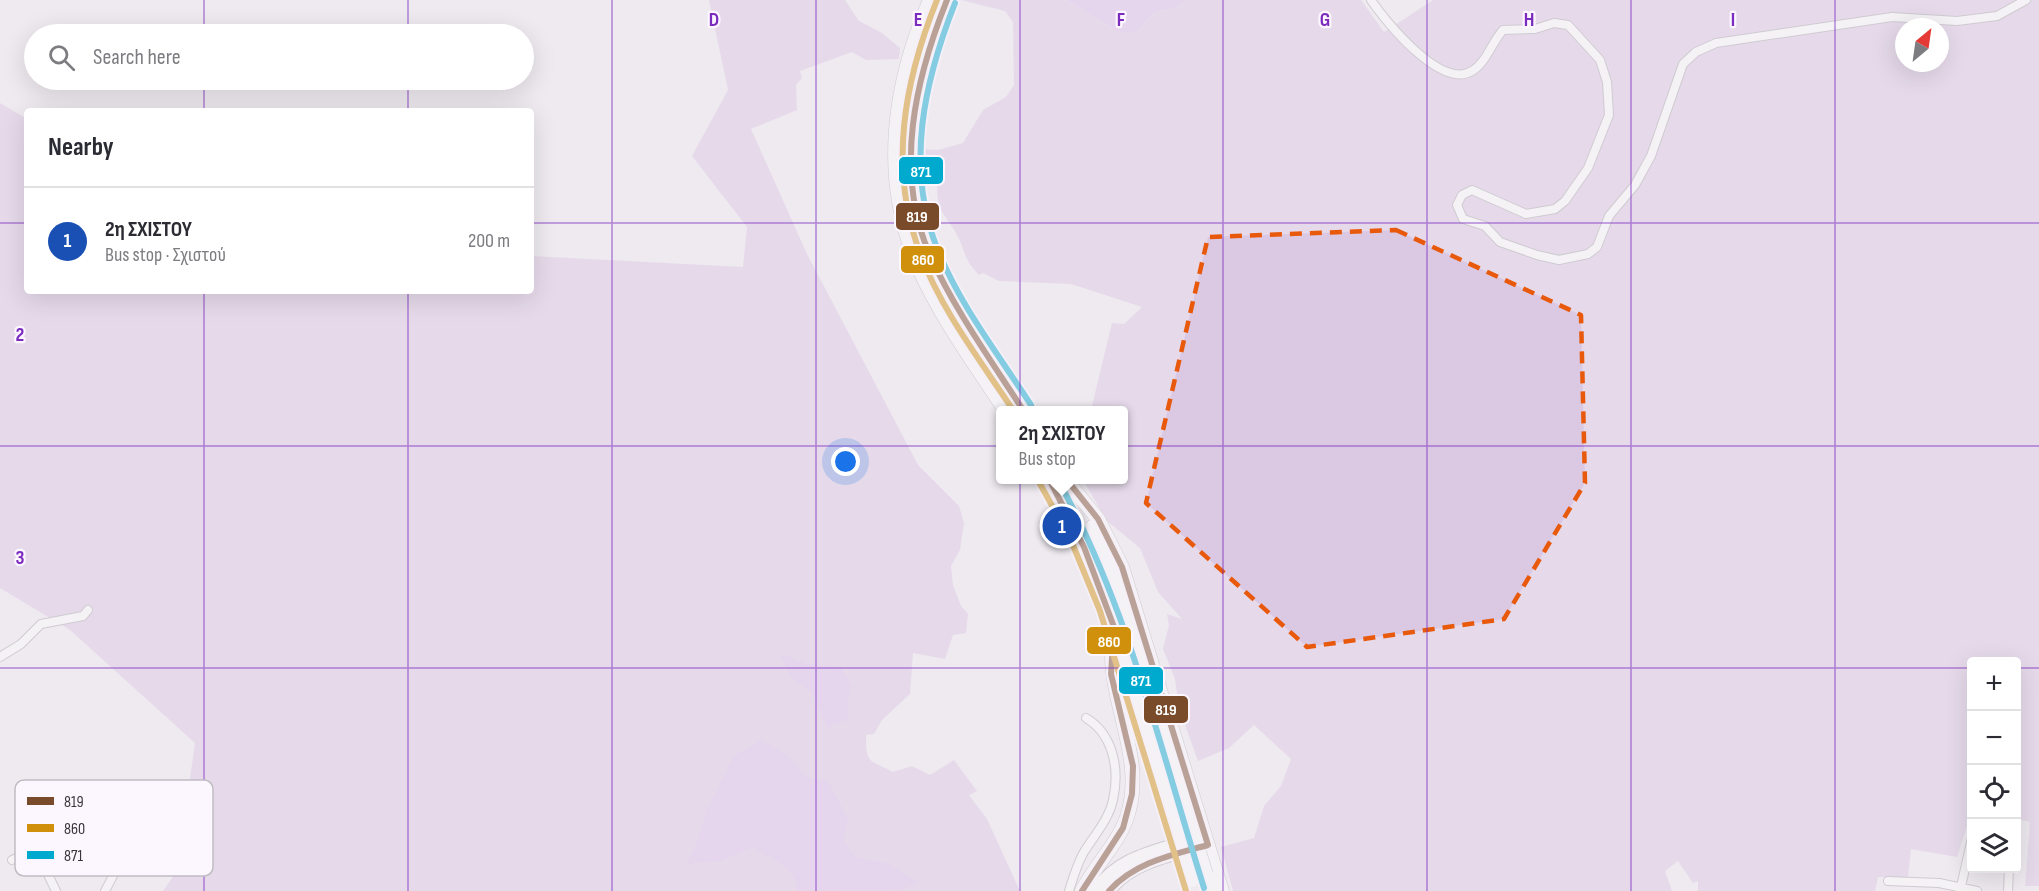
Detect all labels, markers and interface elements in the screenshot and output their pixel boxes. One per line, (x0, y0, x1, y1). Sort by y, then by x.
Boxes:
text: D (709, 8, 719, 32)
text: E (914, 8, 922, 32)
text: F (1117, 8, 1125, 32)
text: G (1320, 8, 1330, 32)
text: H (1524, 8, 1534, 32)
text: I (1731, 8, 1735, 32)
north arrow (1895, 18, 1949, 72)
search box (24, 24, 534, 90)
icon: search (45, 41, 78, 74)
text: Search here (93, 44, 180, 71)
text: Nearby (48, 132, 114, 163)
line badge: 871 (898, 156, 944, 185)
text: 871 (911, 163, 932, 182)
line badge: 819 (895, 202, 940, 231)
text: 819 (906, 208, 928, 227)
text: 2η ΣΧΙΣΤΟΥ (105, 216, 192, 243)
text: 1 (64, 229, 71, 253)
text: 200 m (468, 229, 510, 253)
text: Bus stop · Σχιστού (105, 243, 226, 267)
line badge: 860 (900, 245, 945, 274)
text: 860 (912, 251, 934, 270)
text: 2 (16, 323, 24, 347)
popup (996, 406, 1128, 484)
text: 2η ΣΧΙΣΤΟΥ (1019, 420, 1105, 447)
your location (831, 447, 860, 476)
text: Bus stop (1019, 447, 1076, 471)
pin: 1 (1042, 504, 1082, 548)
text: 3 (16, 546, 25, 570)
line badge: 860 (1086, 626, 1132, 655)
text: 860 (1098, 633, 1120, 652)
map controls (1967, 657, 2021, 873)
button: + (1967, 657, 2021, 711)
line badge: 871 (1118, 666, 1164, 695)
text: 871 (1131, 672, 1152, 691)
line badge: 819 (1143, 695, 1189, 724)
text: 819 (1155, 701, 1177, 720)
button: − (1967, 711, 2021, 765)
button: locate (1967, 765, 2021, 819)
legend (15, 780, 213, 876)
text: 819 (64, 793, 84, 812)
button: layers (1967, 819, 2021, 873)
text: 860 (64, 820, 85, 839)
text: 871 (64, 847, 83, 866)

